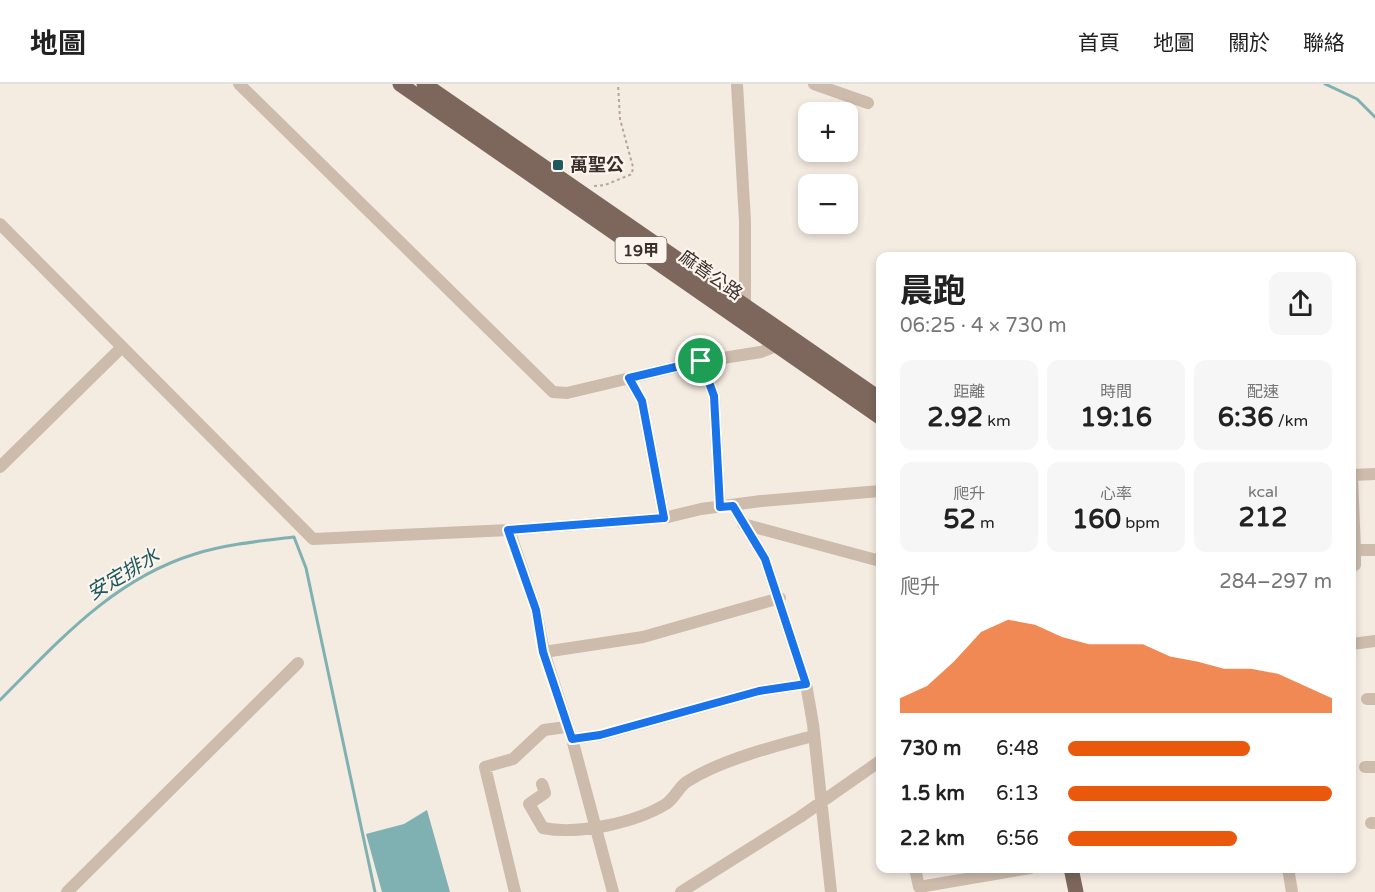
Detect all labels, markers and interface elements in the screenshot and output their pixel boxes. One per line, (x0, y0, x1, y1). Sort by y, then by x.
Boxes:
text: 地圖 (30, 27, 86, 61)
text: 首頁 (1078, 31, 1120, 56)
text: 地圖 (1153, 31, 1195, 56)
text: 關於 (1228, 31, 1270, 56)
text: 聯絡 (1303, 31, 1345, 56)
map controls (798, 102, 858, 234)
button: + (798, 102, 858, 162)
place label: 萬聖公 (570, 154, 624, 176)
marker: 萬聖公 (551, 158, 565, 172)
button: − (798, 174, 858, 234)
road number: 19甲 (616, 237, 666, 263)
street label: 麻善公路 (675, 245, 747, 305)
text: 晨跑 (900, 272, 966, 311)
button: share (1269, 272, 1332, 335)
text: 06:25 · 4 × 730 m (900, 314, 1067, 338)
pin (675, 335, 726, 386)
icon: arrive (684, 344, 717, 377)
text: 距離 (953, 382, 985, 402)
text: 時間 (1100, 382, 1132, 402)
text: 配速 (1247, 382, 1279, 402)
text: 2.92 (927, 402, 983, 433)
text: 19:16 (1080, 402, 1152, 433)
text: 6:36 (1218, 402, 1274, 433)
text: km (983, 411, 1011, 431)
text: /km (1274, 411, 1308, 431)
text: kcal (1248, 482, 1278, 502)
text: 爬升 (953, 484, 985, 504)
text: 心率 (1100, 484, 1132, 504)
text: 212 (1239, 502, 1287, 533)
text: 52 (943, 504, 976, 535)
text: 160 (1072, 504, 1121, 535)
text: m (976, 513, 995, 533)
text: bpm (1121, 513, 1160, 533)
water label: 安定排水 (83, 543, 165, 606)
text: 284–297 m (1219, 570, 1332, 594)
text: 爬升 (900, 575, 940, 599)
text: 730 m (900, 737, 961, 761)
text: 6:48 (996, 737, 1039, 761)
text: 1.5 km (900, 782, 965, 806)
text: 6:13 (996, 782, 1039, 806)
text: 2.2 km (900, 827, 965, 851)
text: 6:56 (996, 827, 1039, 851)

